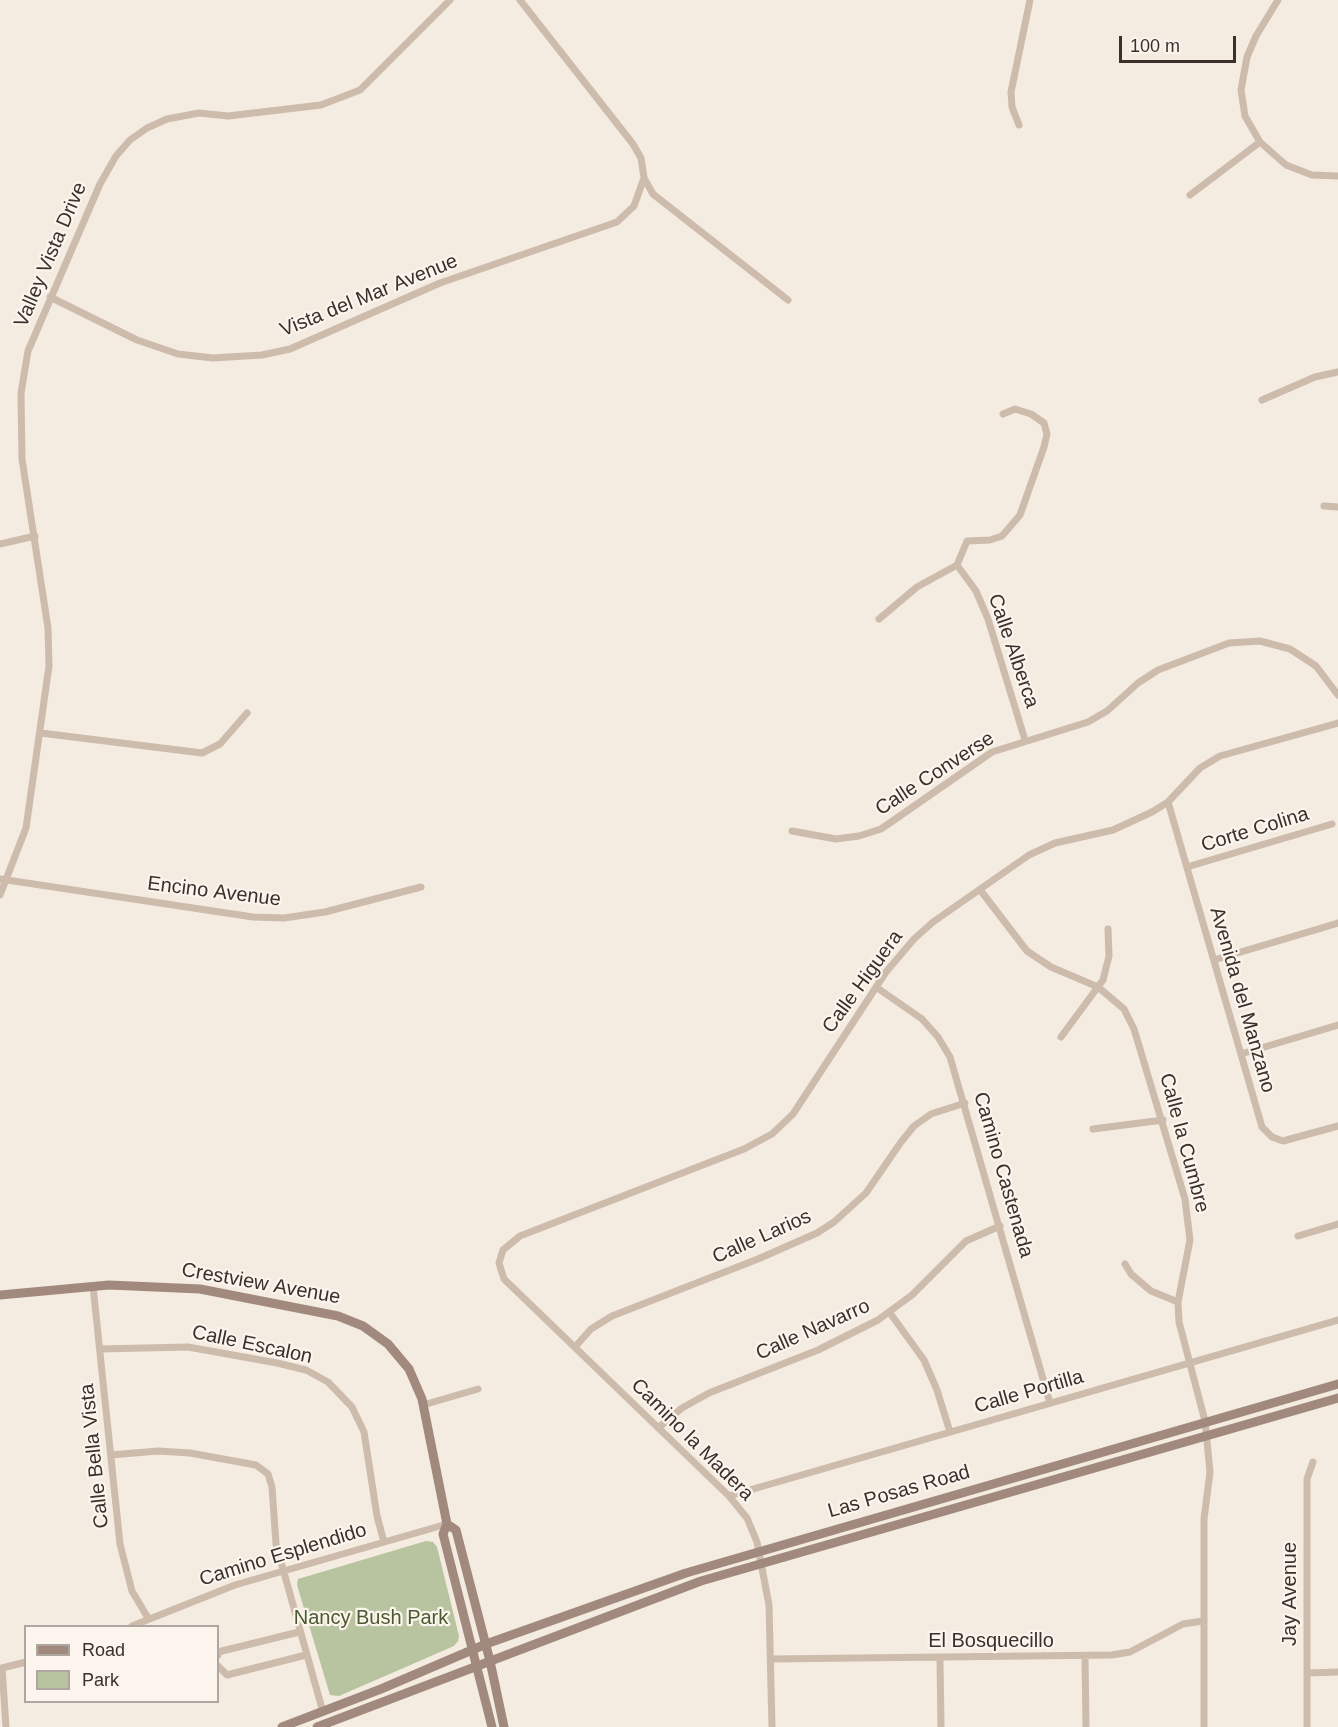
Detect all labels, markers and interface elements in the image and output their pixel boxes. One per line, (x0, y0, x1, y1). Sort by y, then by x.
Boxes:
scale bar (1122, 24, 1239, 62)
text: 100 m (1130, 36, 1180, 56)
street label: Valley Vista Drive (10, 179, 92, 331)
street label: Vista del Mar Avenue (277, 249, 461, 343)
street label: Calle Alberca (982, 591, 1044, 711)
street label: Calle Converse (871, 727, 999, 821)
street label: Corte Colina (1198, 802, 1312, 858)
street label: Encino Avenue (146, 872, 282, 912)
street label: Avenida del Manzano (1204, 904, 1280, 1096)
street label: Calle Higuera (818, 926, 908, 1038)
street label: Calle la Cumbre (1154, 1071, 1214, 1215)
street label: Camino Castenada (968, 1089, 1038, 1261)
street label: Calle Larios (709, 1205, 815, 1269)
street label: Crestview Avenue (180, 1258, 342, 1310)
street label: Calle Navarro (752, 1294, 874, 1366)
street label: Calle Escalon (190, 1321, 314, 1369)
street label: Calle Portilla (972, 1365, 1086, 1419)
street label: Camino la Madera (626, 1374, 758, 1506)
street label: Calle Bella Vista (75, 1383, 115, 1529)
street label: Las Posas Road (825, 1460, 973, 1524)
street label: Camino Esplendido (197, 1518, 369, 1592)
street label: Jay Avenue (1278, 1542, 1302, 1646)
park label: Nancy Bush Park (294, 1606, 448, 1630)
legend (24, 1625, 219, 1703)
street label: El Bosquecillo (928, 1629, 1054, 1653)
text: Road (82, 1640, 125, 1660)
text: Park (82, 1670, 119, 1690)

